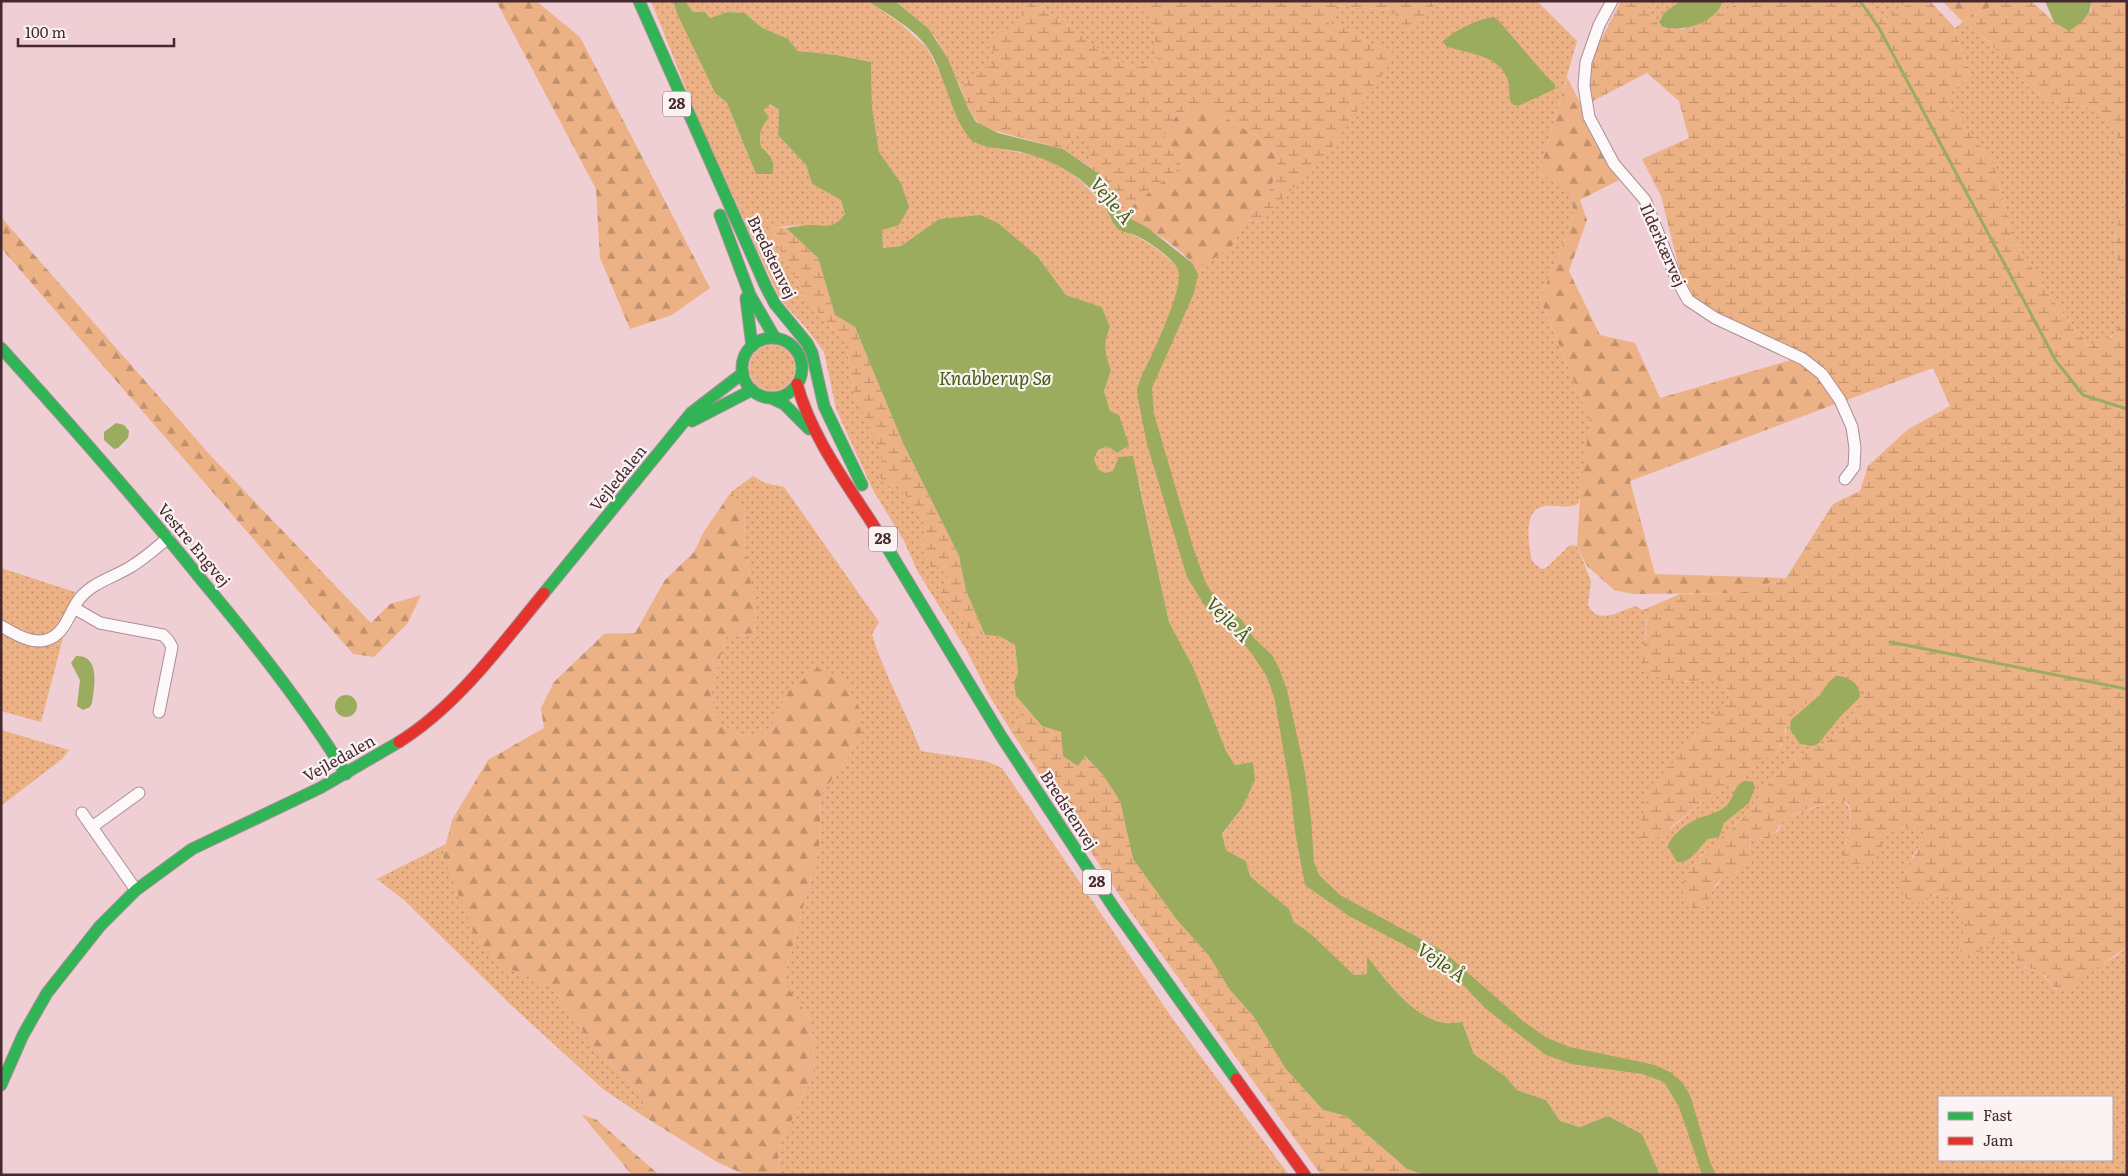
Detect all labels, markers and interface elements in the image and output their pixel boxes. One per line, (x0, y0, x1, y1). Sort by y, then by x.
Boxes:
scale bar (18, 15, 174, 47)
text: 100 m (25, 20, 66, 43)
road number: 28 (663, 92, 691, 116)
water label: Vejle Å (1085, 171, 1140, 230)
street label: Ilderkærvej (1635, 199, 1693, 290)
street label: Bredstenvej (742, 211, 803, 302)
water label: Knabberup Sø (939, 364, 1052, 391)
street label: Vejledalen (583, 439, 652, 516)
street label: Vestre Engvej (153, 497, 237, 591)
road number: 28 (869, 526, 897, 552)
water label: Vejle Å (1201, 590, 1258, 648)
street label: Vejledalen (298, 727, 379, 787)
street label: Bredstenvej (1035, 765, 1104, 854)
road number: 28 (1083, 870, 1111, 894)
water label: Vejle Å (1412, 935, 1472, 989)
legend (1938, 1096, 2113, 1161)
text: Fast (1983, 1103, 2012, 1126)
text: Jam (1983, 1128, 2014, 1151)

